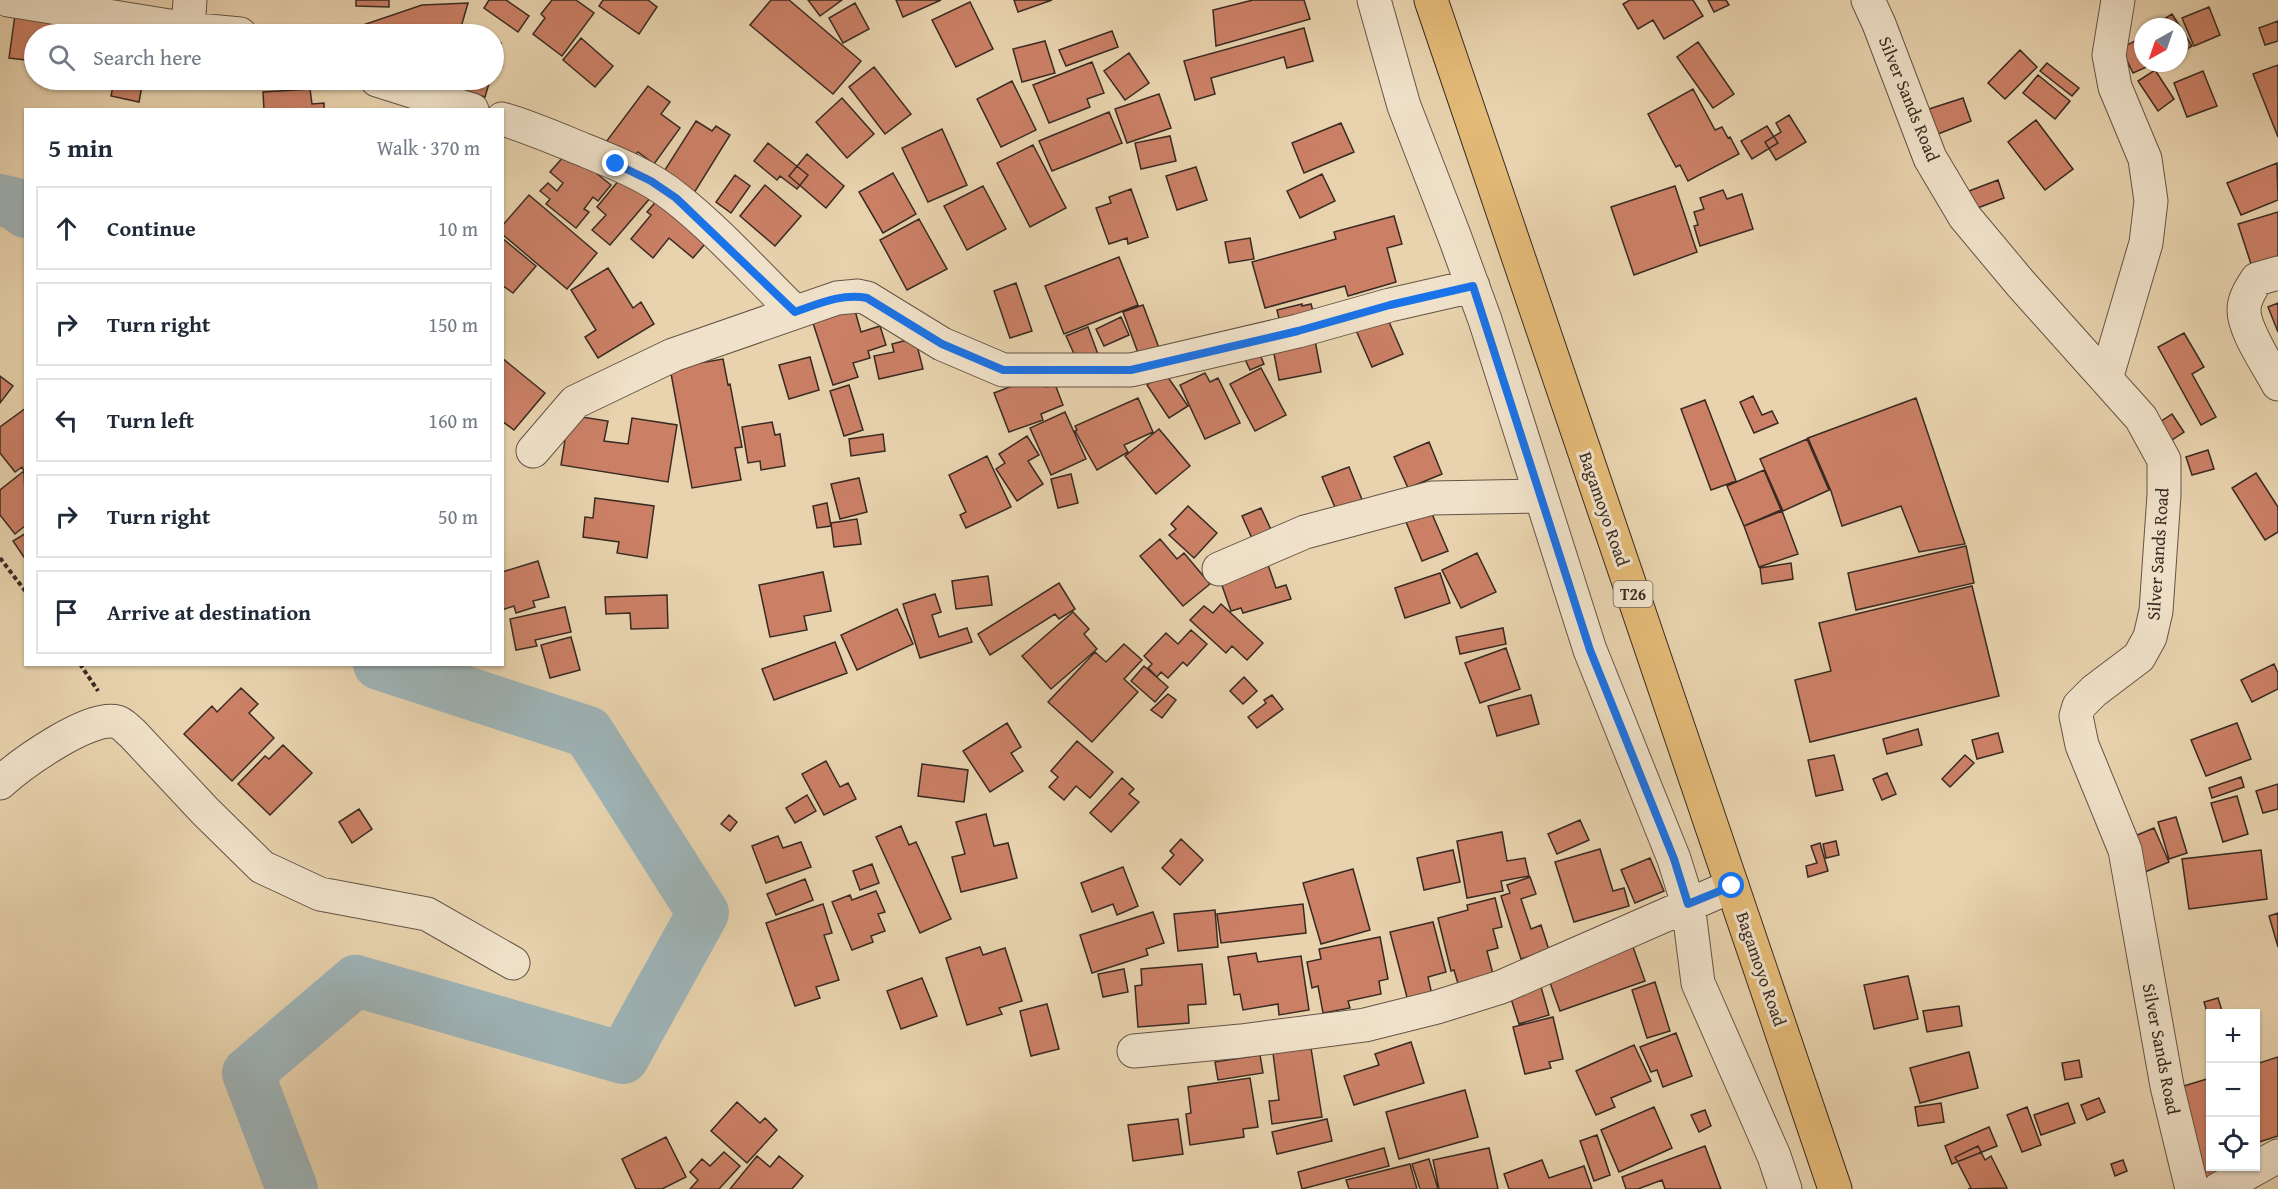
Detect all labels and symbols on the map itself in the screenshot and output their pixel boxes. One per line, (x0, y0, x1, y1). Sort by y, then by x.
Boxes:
north arrow (2134, 18, 2188, 72)
street label: Silver Sands Road (1872, 32, 1947, 166)
route end (602, 150, 628, 176)
street label: Bagamoyo Road (1572, 448, 1637, 570)
street label: Silver Sands Road (2139, 486, 2176, 621)
road number: T26 (1614, 581, 1652, 607)
route start (1718, 872, 1744, 898)
street label: Bagamoyo Road (1729, 908, 1794, 1030)
street label: Silver Sands Road (2136, 981, 2188, 1117)

